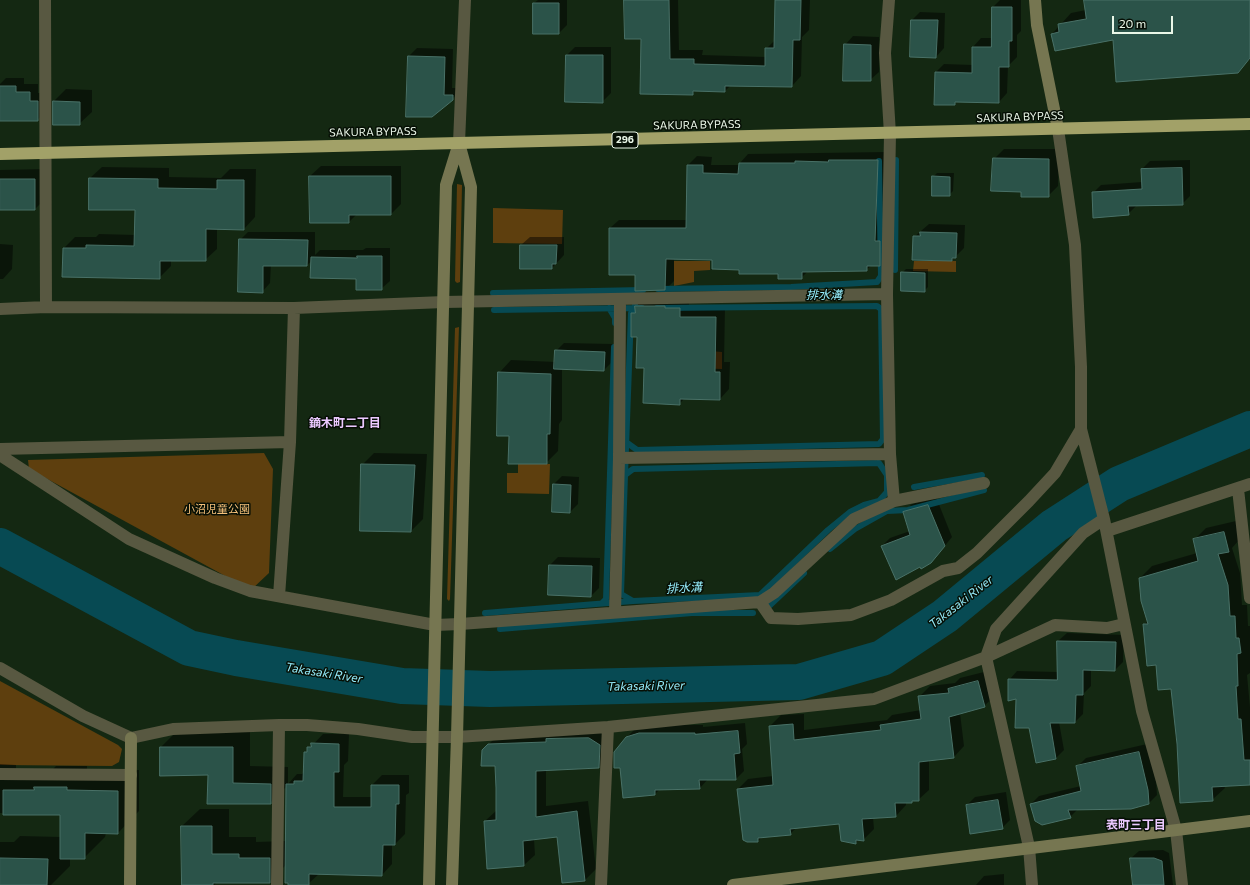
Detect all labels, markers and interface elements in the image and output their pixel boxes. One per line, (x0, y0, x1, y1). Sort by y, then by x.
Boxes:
scale bar (1114, 8, 1175, 34)
text: 20 m (1119, 16, 1146, 30)
street label: SAKURA BYPASS (976, 109, 1064, 125)
street label: SAKURA BYPASS (653, 118, 741, 132)
street label: SAKURA BYPASS (329, 125, 417, 139)
road number: 296 (612, 132, 638, 148)
water label: 排水溝 (806, 288, 842, 302)
district label: 鏑木町二丁目 (309, 416, 381, 430)
park label: 小沼児童公園 (184, 502, 250, 516)
water label: Takasaki River (926, 572, 996, 632)
water label: 排水溝 (666, 580, 702, 596)
water label: Takasaki River (285, 660, 363, 686)
water label: Takasaki River (607, 678, 685, 694)
district label: 表町三丁目 (1106, 818, 1166, 832)

